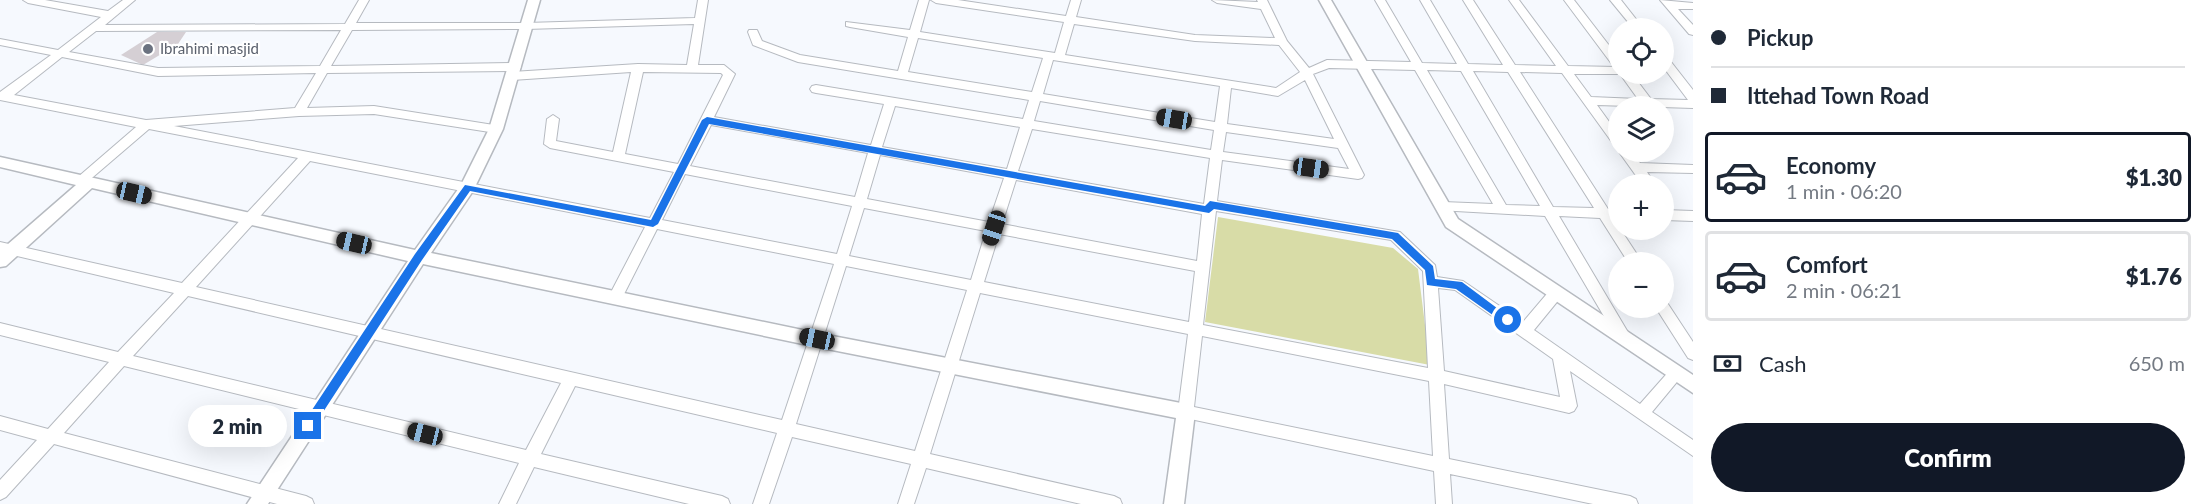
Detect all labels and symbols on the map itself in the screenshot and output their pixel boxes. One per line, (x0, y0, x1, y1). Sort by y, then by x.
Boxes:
place label: Ibrahimi masjid (160, 39, 259, 57)
marker: Ibrahimi masjid (141, 42, 155, 56)
car (1155, 107, 1193, 131)
car (1292, 157, 1330, 179)
car (114, 180, 154, 206)
car (980, 208, 1008, 248)
car (334, 230, 374, 256)
route start (1494, 306, 1521, 333)
car (798, 326, 836, 352)
callout: 2 min (188, 405, 287, 447)
route end (294, 412, 321, 439)
car (405, 421, 445, 447)

